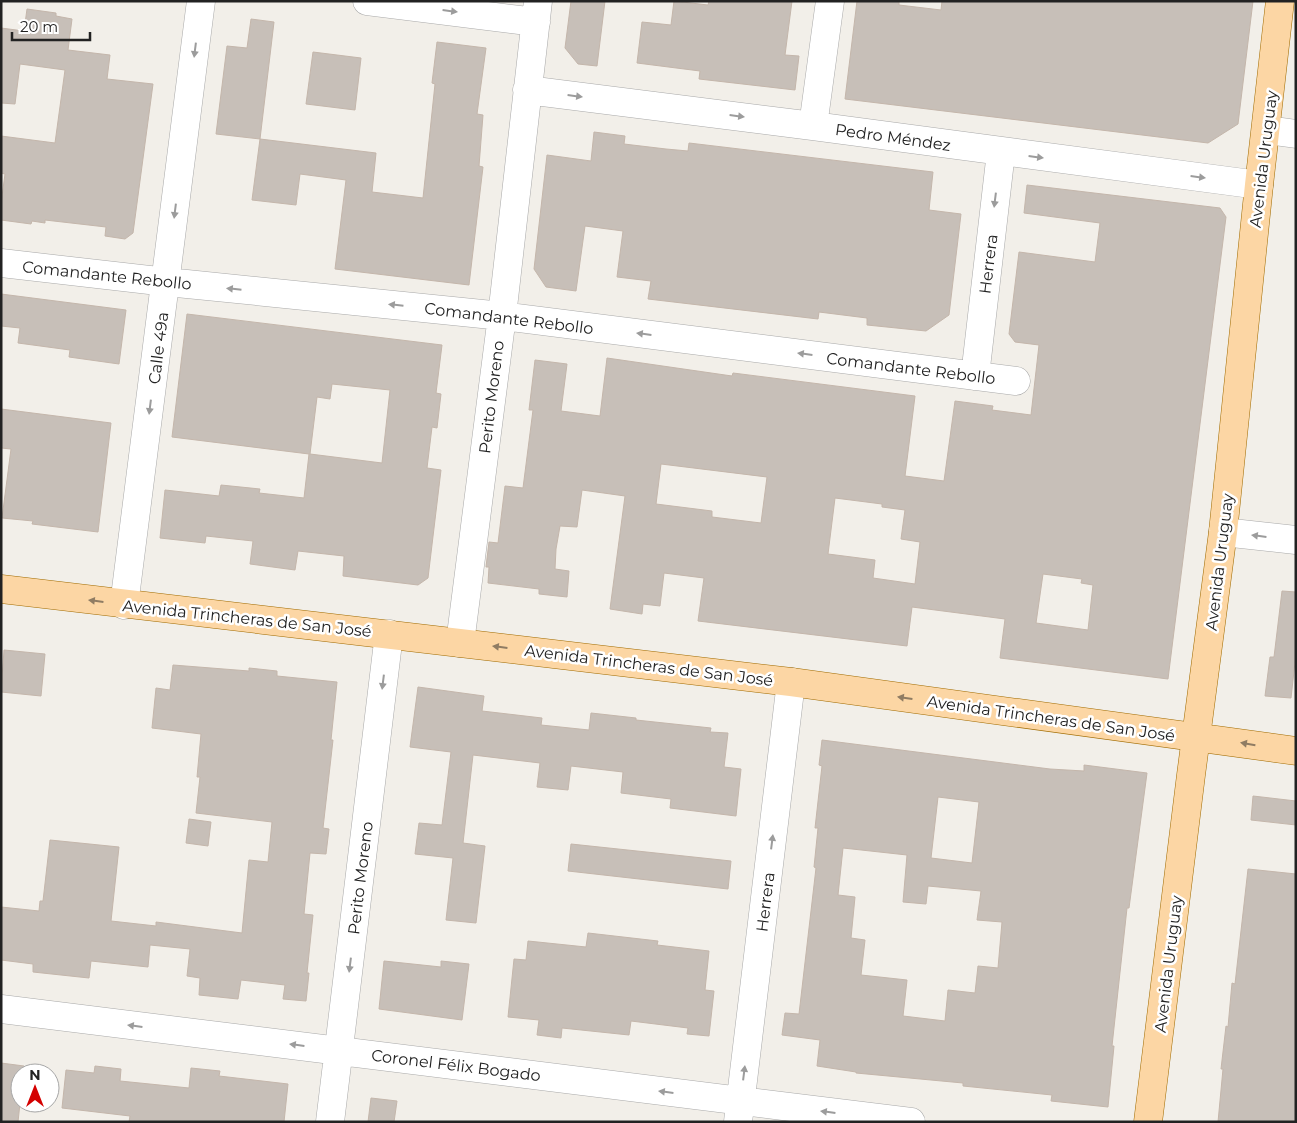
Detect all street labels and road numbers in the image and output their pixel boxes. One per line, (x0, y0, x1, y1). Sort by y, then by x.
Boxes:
street label: Avenida Uruguay (1246, 89, 1281, 229)
street label: Pedro Méndez (834, 120, 952, 155)
street label: Herrera (975, 233, 1002, 295)
street label: Comandante Rebollo (21, 257, 193, 294)
street label: Comandante Rebollo (423, 299, 595, 338)
street label: Calle 49a (145, 311, 172, 385)
street label: Perito Moreno (475, 339, 508, 455)
street label: Comandante Rebollo (825, 349, 997, 388)
street label: Avenida Uruguay (1202, 492, 1237, 632)
street label: Avenida Trincheras de San José (122, 596, 372, 641)
street label: Avenida Trincheras de San José (524, 641, 774, 690)
street label: Avenida Trincheras de San José (926, 692, 1176, 745)
street label: Perito Moreno (344, 820, 377, 936)
street label: Herrera (752, 871, 779, 933)
street label: Avenida Uruguay (1151, 894, 1186, 1034)
street label: Coronel Félix Bogado (370, 1046, 542, 1085)

